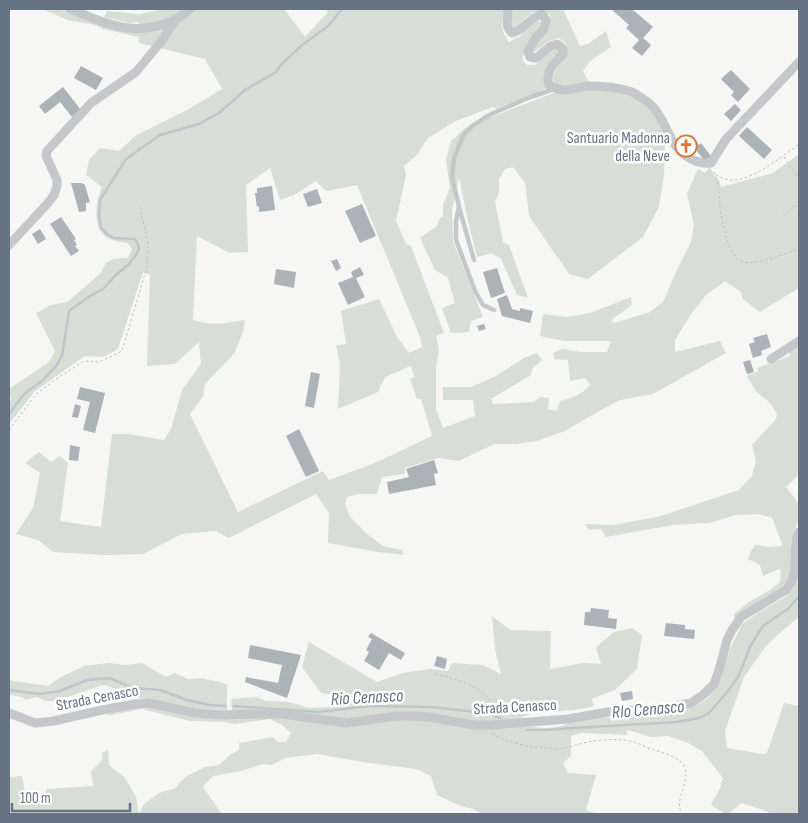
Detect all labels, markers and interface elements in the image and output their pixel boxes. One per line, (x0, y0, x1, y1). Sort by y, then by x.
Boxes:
place label: Santuario Madonna della Neve (567, 129, 670, 166)
church icon: Santuario Madonna della Neve (674, 134, 698, 158)
street label: Strada Cenasco (55, 681, 140, 716)
water label: Rio Cenasco (330, 685, 404, 710)
street label: Strada Cenasco (473, 696, 557, 719)
water label: RIo Cenasco (611, 696, 686, 723)
scale bar (12, 780, 130, 812)
text: 100 m (20, 789, 51, 808)

